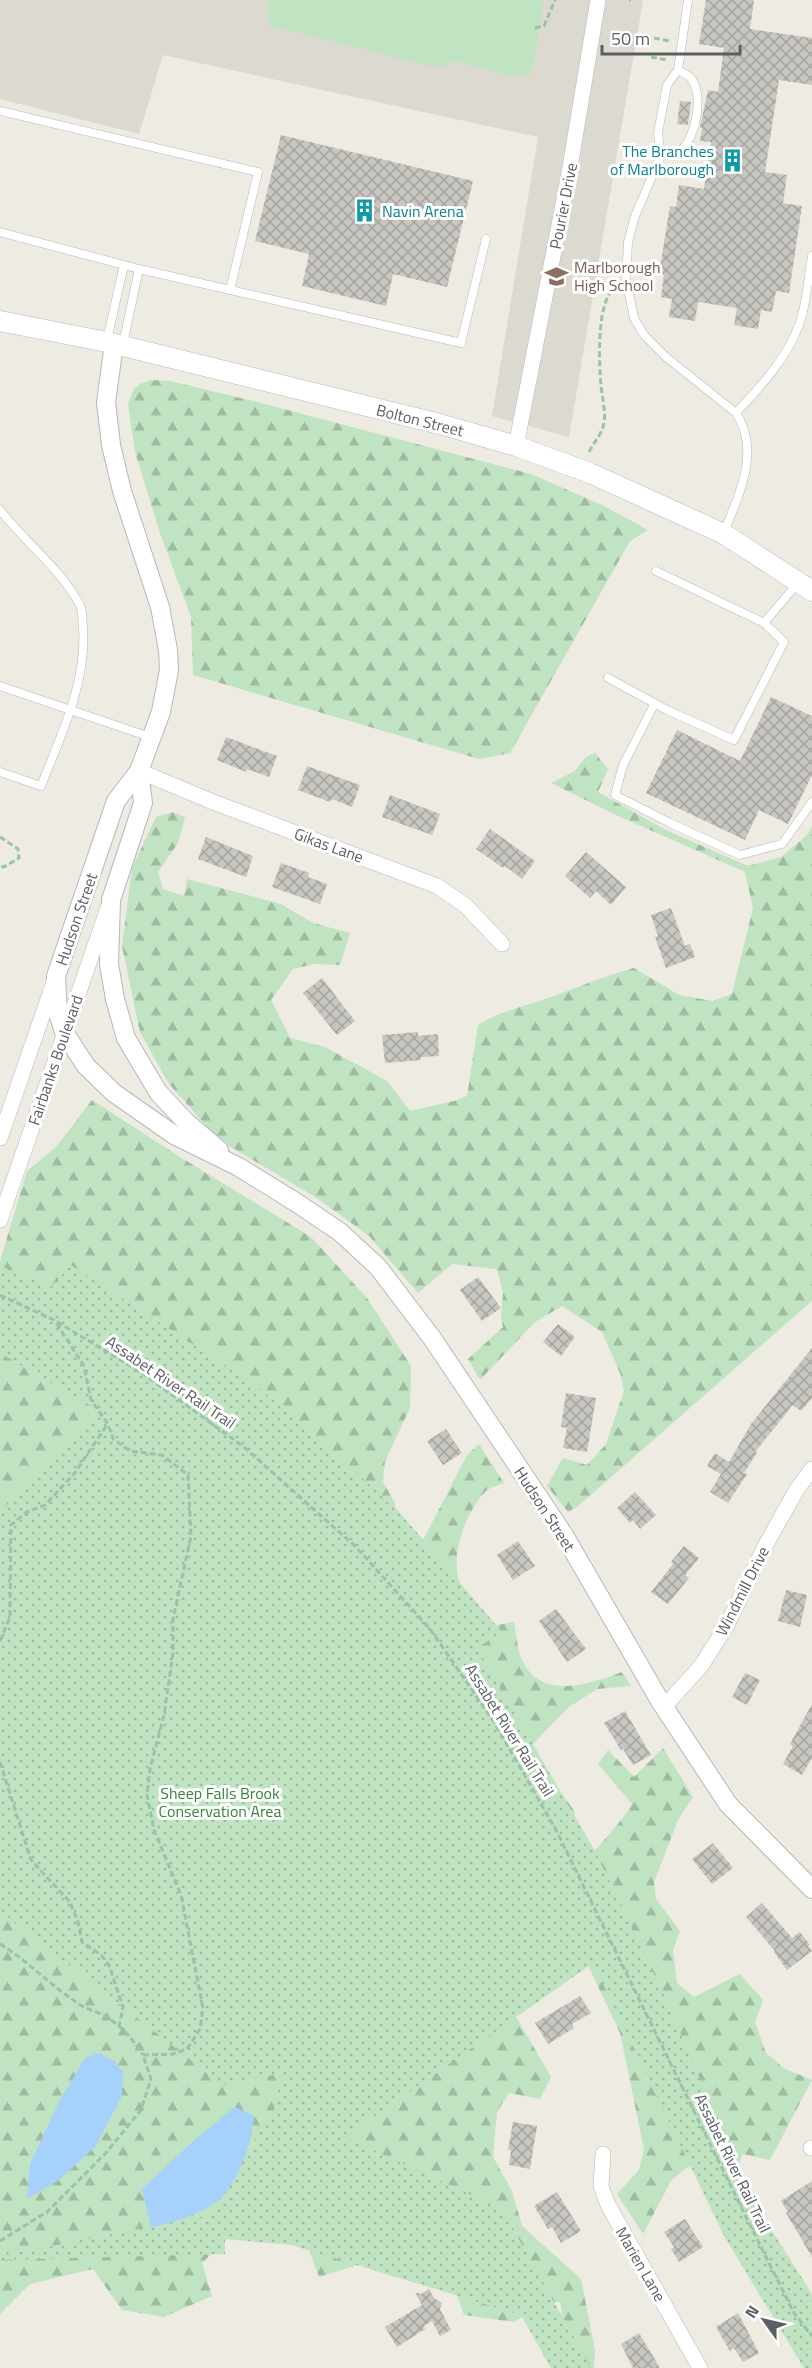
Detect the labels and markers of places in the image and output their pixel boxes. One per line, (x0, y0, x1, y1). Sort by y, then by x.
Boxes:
place label: The Branches of Marlborough (610, 139, 714, 181)
building icon: The Branches of Marlborough (719, 147, 745, 173)
building icon: Navin Arena (351, 198, 377, 224)
place label: Navin Arena (382, 199, 464, 223)
place label: Marlborough High School (574, 255, 661, 297)
school or university icon: Marlborough High School (543, 263, 569, 289)

